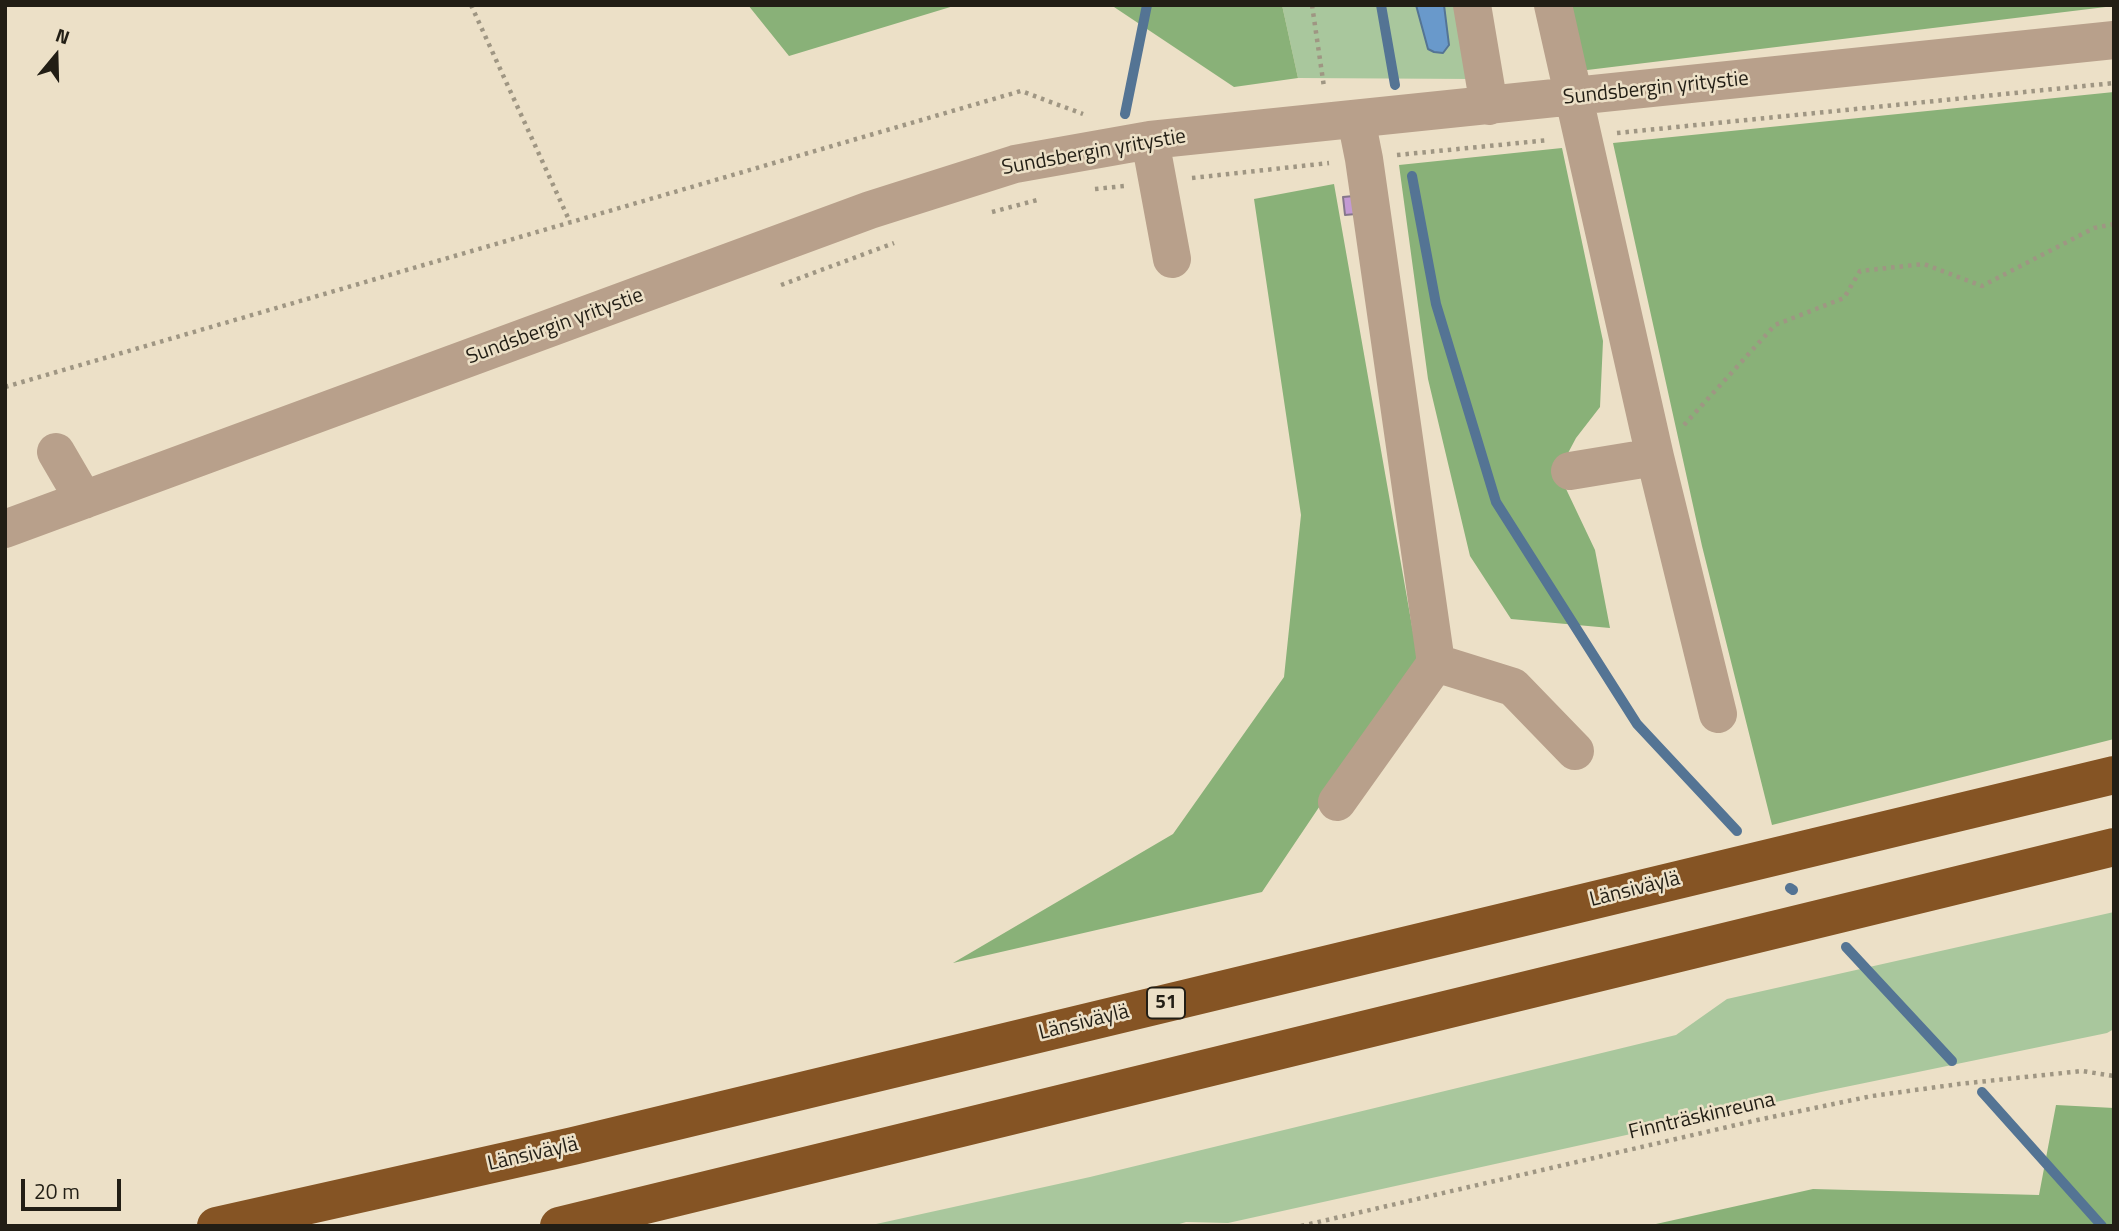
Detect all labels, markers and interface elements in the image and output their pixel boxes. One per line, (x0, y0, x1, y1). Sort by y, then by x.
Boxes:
text: N (52, 20, 74, 52)
north arrow (21, 21, 91, 91)
street label: Sundsbergin yritystie (1562, 67, 1750, 111)
street label: Sundsbergin yritystie (1000, 124, 1188, 182)
street label: Sundsbergin yritystie (463, 283, 647, 371)
street label: Länsiväylä (1587, 867, 1683, 913)
road number: 51 (1147, 987, 1185, 1018)
street label: Länsiväylä (1036, 1000, 1132, 1046)
street label: Finnträskinreuna (1626, 1088, 1778, 1146)
street label: Länsiväylä (485, 1132, 581, 1178)
scale bar (24, 1164, 124, 1208)
text: 20 m (34, 1175, 80, 1207)

